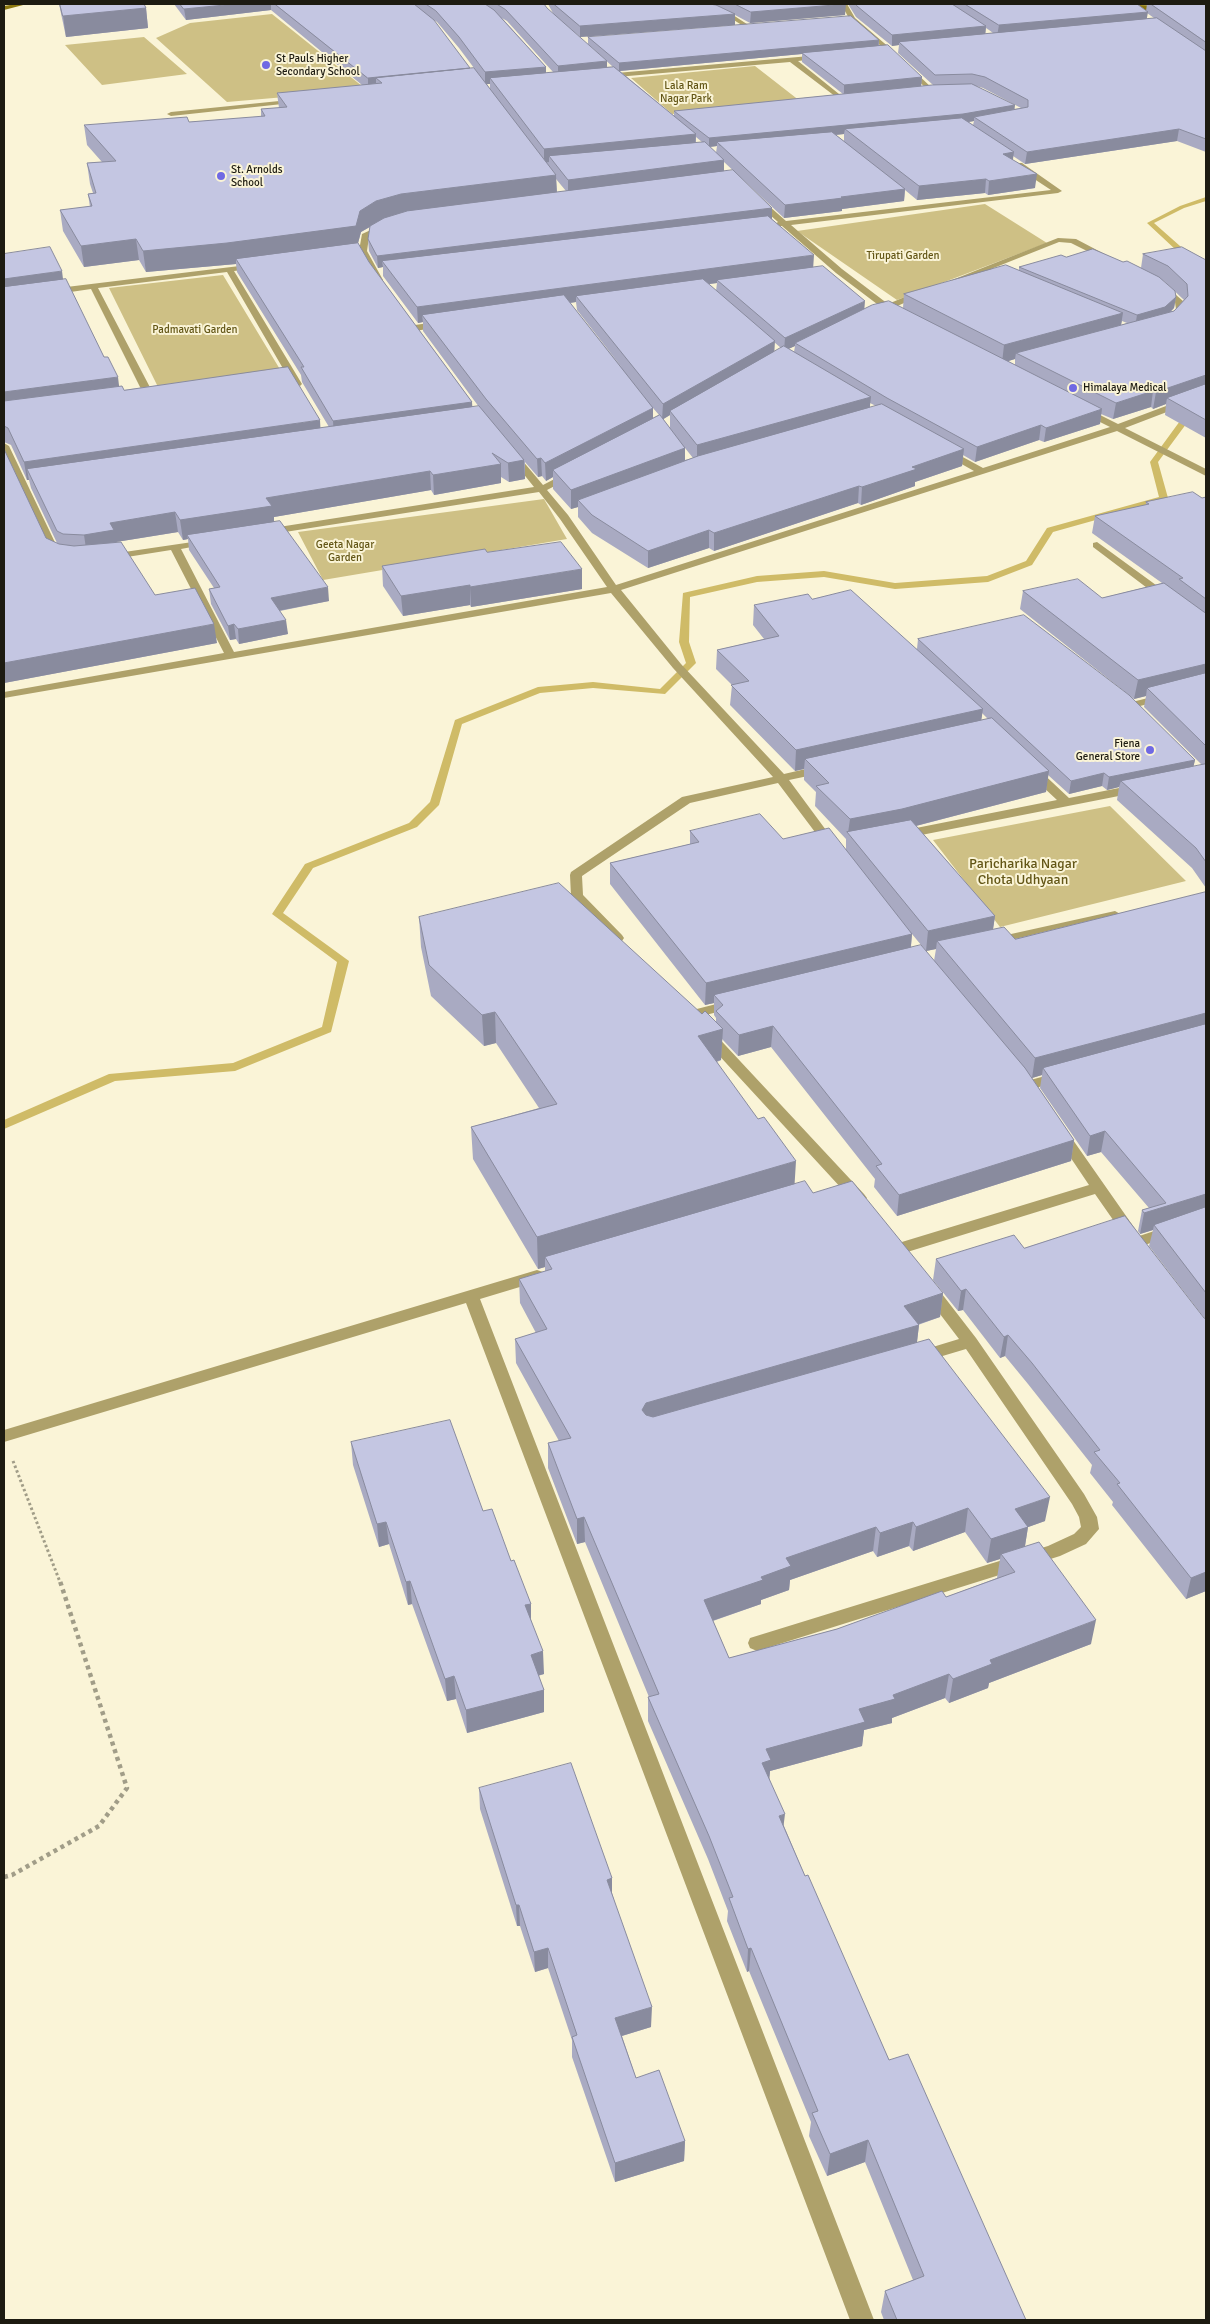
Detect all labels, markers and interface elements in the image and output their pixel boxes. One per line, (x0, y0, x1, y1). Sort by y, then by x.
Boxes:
place label: St Pauls Higher Secondary School (276, 52, 360, 78)
marker: St Pauls Higher Secondary School (260, 59, 272, 71)
park label: Lala Ram Nagar Park (660, 79, 712, 105)
place label: St. Arnolds School (231, 163, 283, 189)
marker: St. Arnolds School (215, 170, 227, 182)
park label: Tirupati Garden (866, 249, 940, 263)
park label: Padmavati Garden (152, 323, 238, 337)
place label: Himalaya Medical (1083, 381, 1167, 395)
marker: Himalaya Medical (1067, 382, 1079, 394)
park label: Geeta Nagar Garden (316, 538, 374, 564)
place label: Fiena General Store (1076, 737, 1140, 763)
marker: Fiena General Store (1144, 744, 1156, 756)
park label: Paricharika Nagar Chota Udhyaan (969, 856, 1077, 889)

